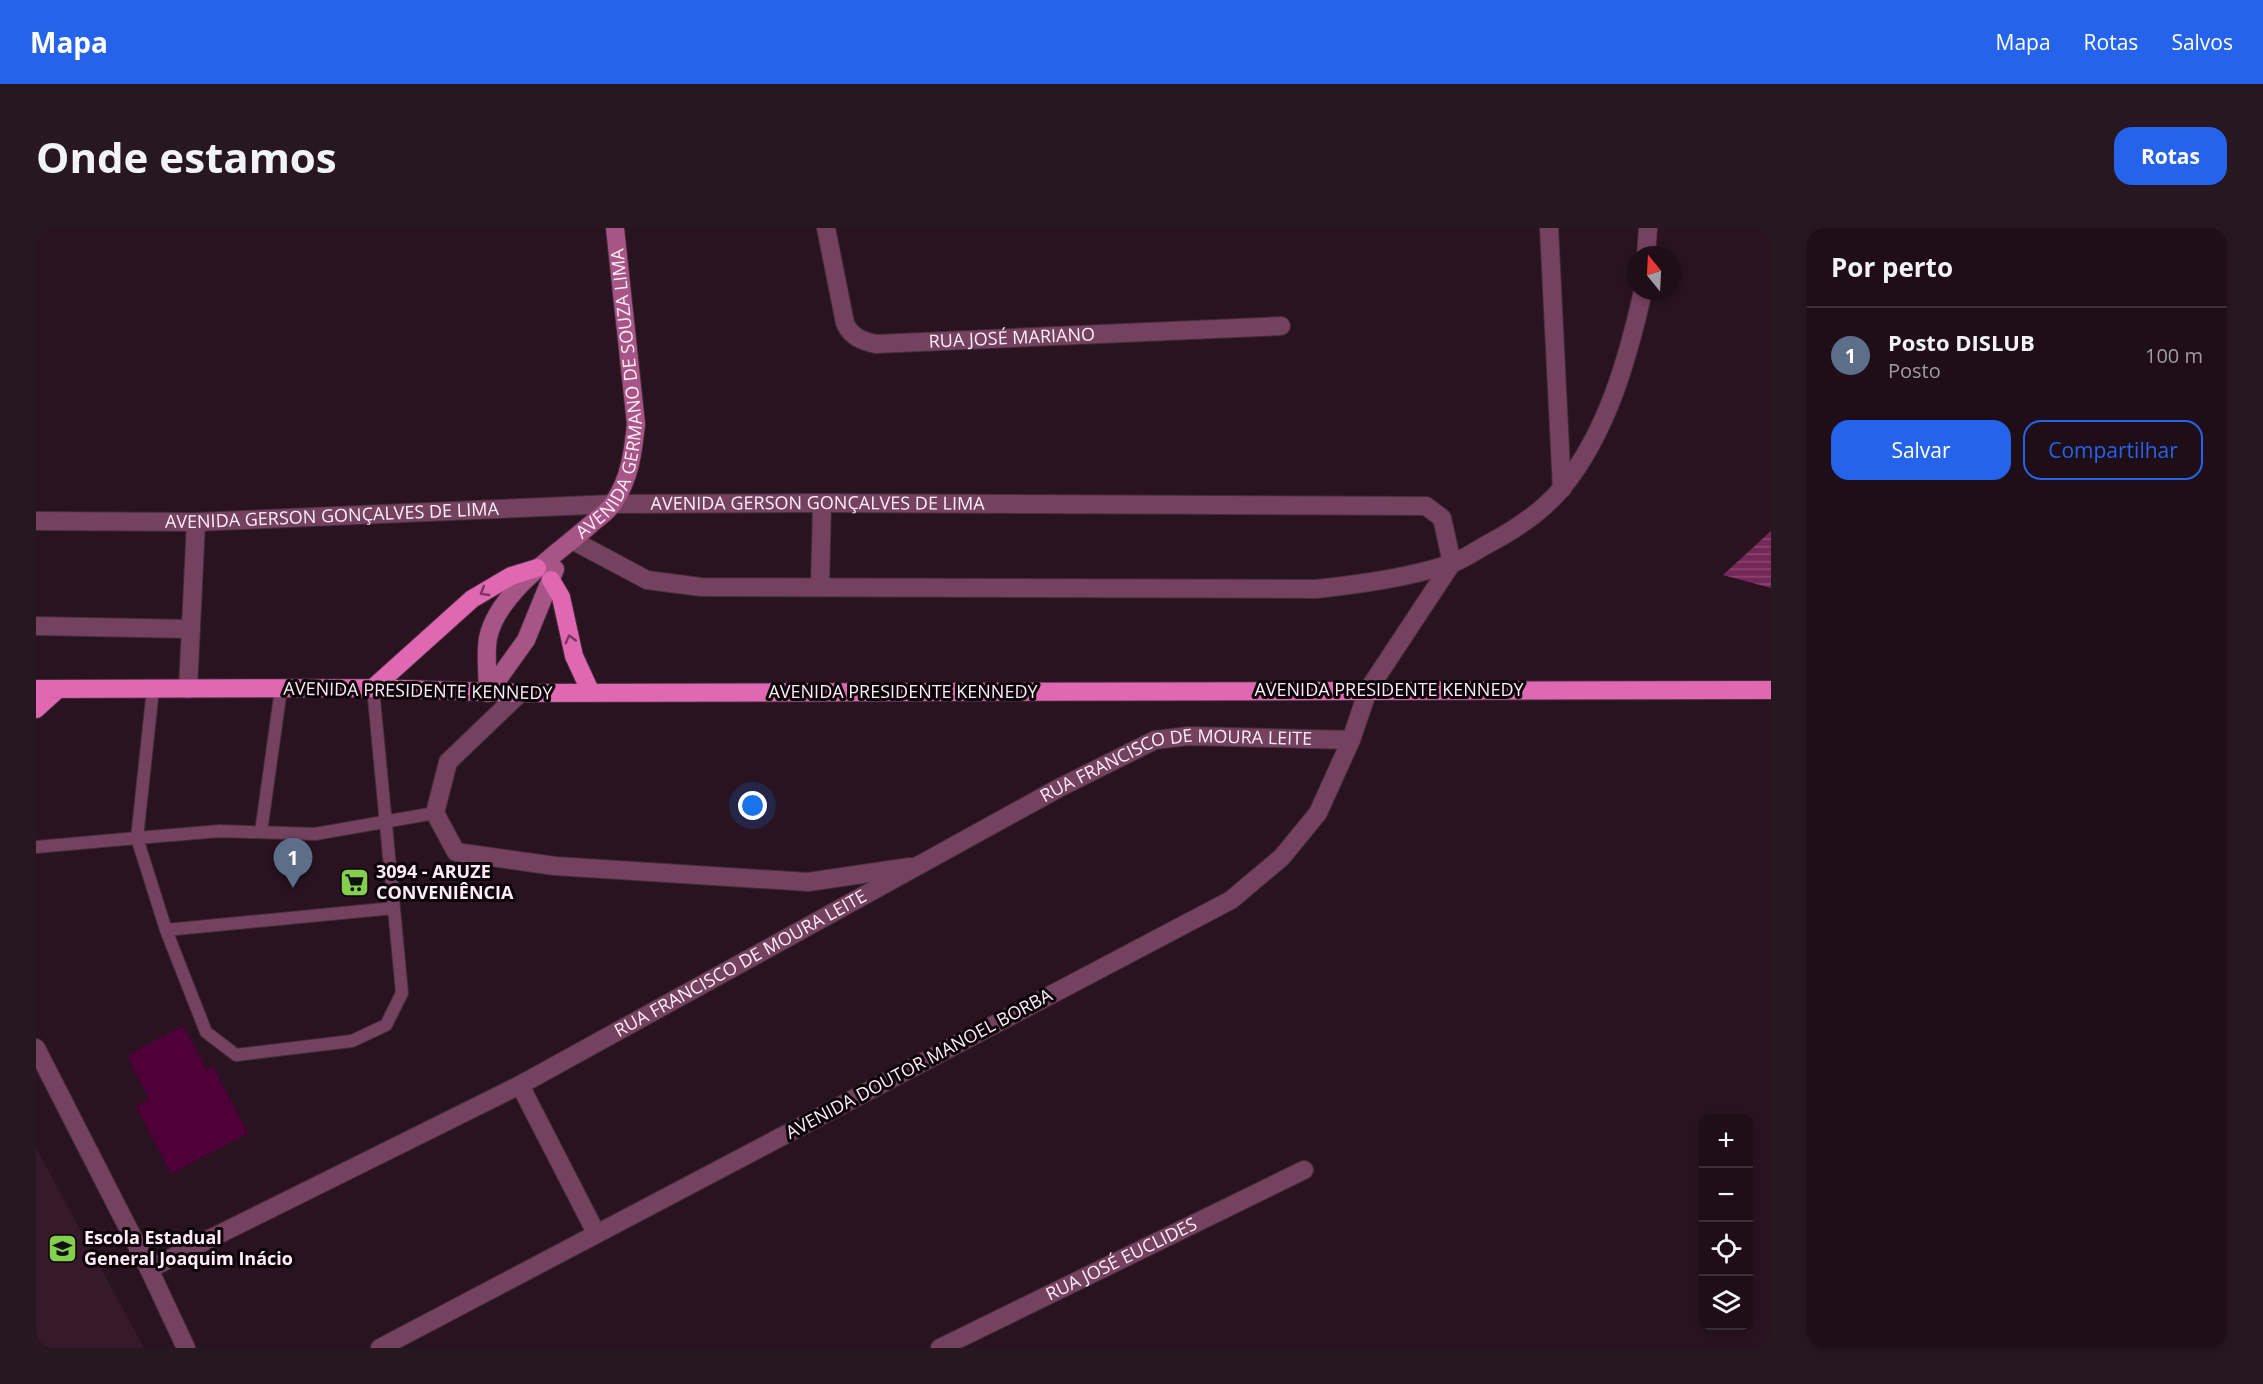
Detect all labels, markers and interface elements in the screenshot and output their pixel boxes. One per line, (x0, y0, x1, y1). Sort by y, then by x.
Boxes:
text: Mapa (30, 23, 108, 61)
text: Mapa (1996, 28, 2051, 56)
text: Rotas (2084, 28, 2138, 56)
text: Salvos (2171, 28, 2233, 56)
button: Rotas (2114, 127, 2227, 185)
text: Onde estamos (36, 128, 337, 185)
north arrow (1627, 246, 1681, 300)
street label: AVENIDA GERMANO DE SOUZA LIMA (570, 247, 647, 543)
text: Por perto (1831, 249, 1953, 285)
street label: RUA JOSÉ MARIANO (928, 321, 1095, 353)
text: Posto DISLUB (1888, 327, 2035, 357)
text: 1 (1845, 342, 1856, 369)
text: 100 m (2145, 342, 2203, 369)
text: Posto (1888, 357, 1941, 384)
button: Salvar (1831, 420, 2011, 480)
button: Compartilhar (2023, 420, 2203, 480)
street label: AVENIDA GERSON GONÇALVES DE LIMA (650, 490, 985, 515)
street label: AVENIDA GERSON GONÇALVES DE LIMA (165, 496, 500, 533)
one-way arrow (480, 585, 490, 596)
one-way arrow (564, 634, 577, 644)
street label: AVENIDA PRESIDENTE KENNEDY (283, 676, 554, 704)
street label: AVENIDA PRESIDENTE KENNEDY (1254, 677, 1524, 701)
street label: AVENIDA PRESIDENTE KENNEDY (768, 679, 1038, 703)
street label: RUA FRANCISCO DE MOURA LEITE (1035, 723, 1313, 807)
your location (738, 791, 767, 820)
pin: 1 (274, 838, 312, 888)
place label: 3094 - ARUZE CONVENIÊNCIA (376, 859, 514, 904)
supermarket icon: 3094 - ARUZE CONVENIÊNCIA (339, 866, 371, 898)
street label: RUA FRANCISCO DE MOURA LEITE (610, 883, 871, 1042)
street label: AVENIDA DOUTOR MANOEL BORBA (781, 982, 1057, 1144)
map controls (1699, 1114, 1753, 1330)
button: + (1699, 1114, 1753, 1168)
button: − (1699, 1168, 1753, 1222)
street label: RUA JOSÉ EUCLIDES (1041, 1211, 1201, 1306)
button: locate (1699, 1222, 1753, 1276)
place label: Escola Estadual General Joaquim Inácio (84, 1225, 293, 1270)
school or university icon: Escola Estadual General Joaquim Inácio (47, 1232, 79, 1264)
button: layers (1699, 1276, 1753, 1330)

